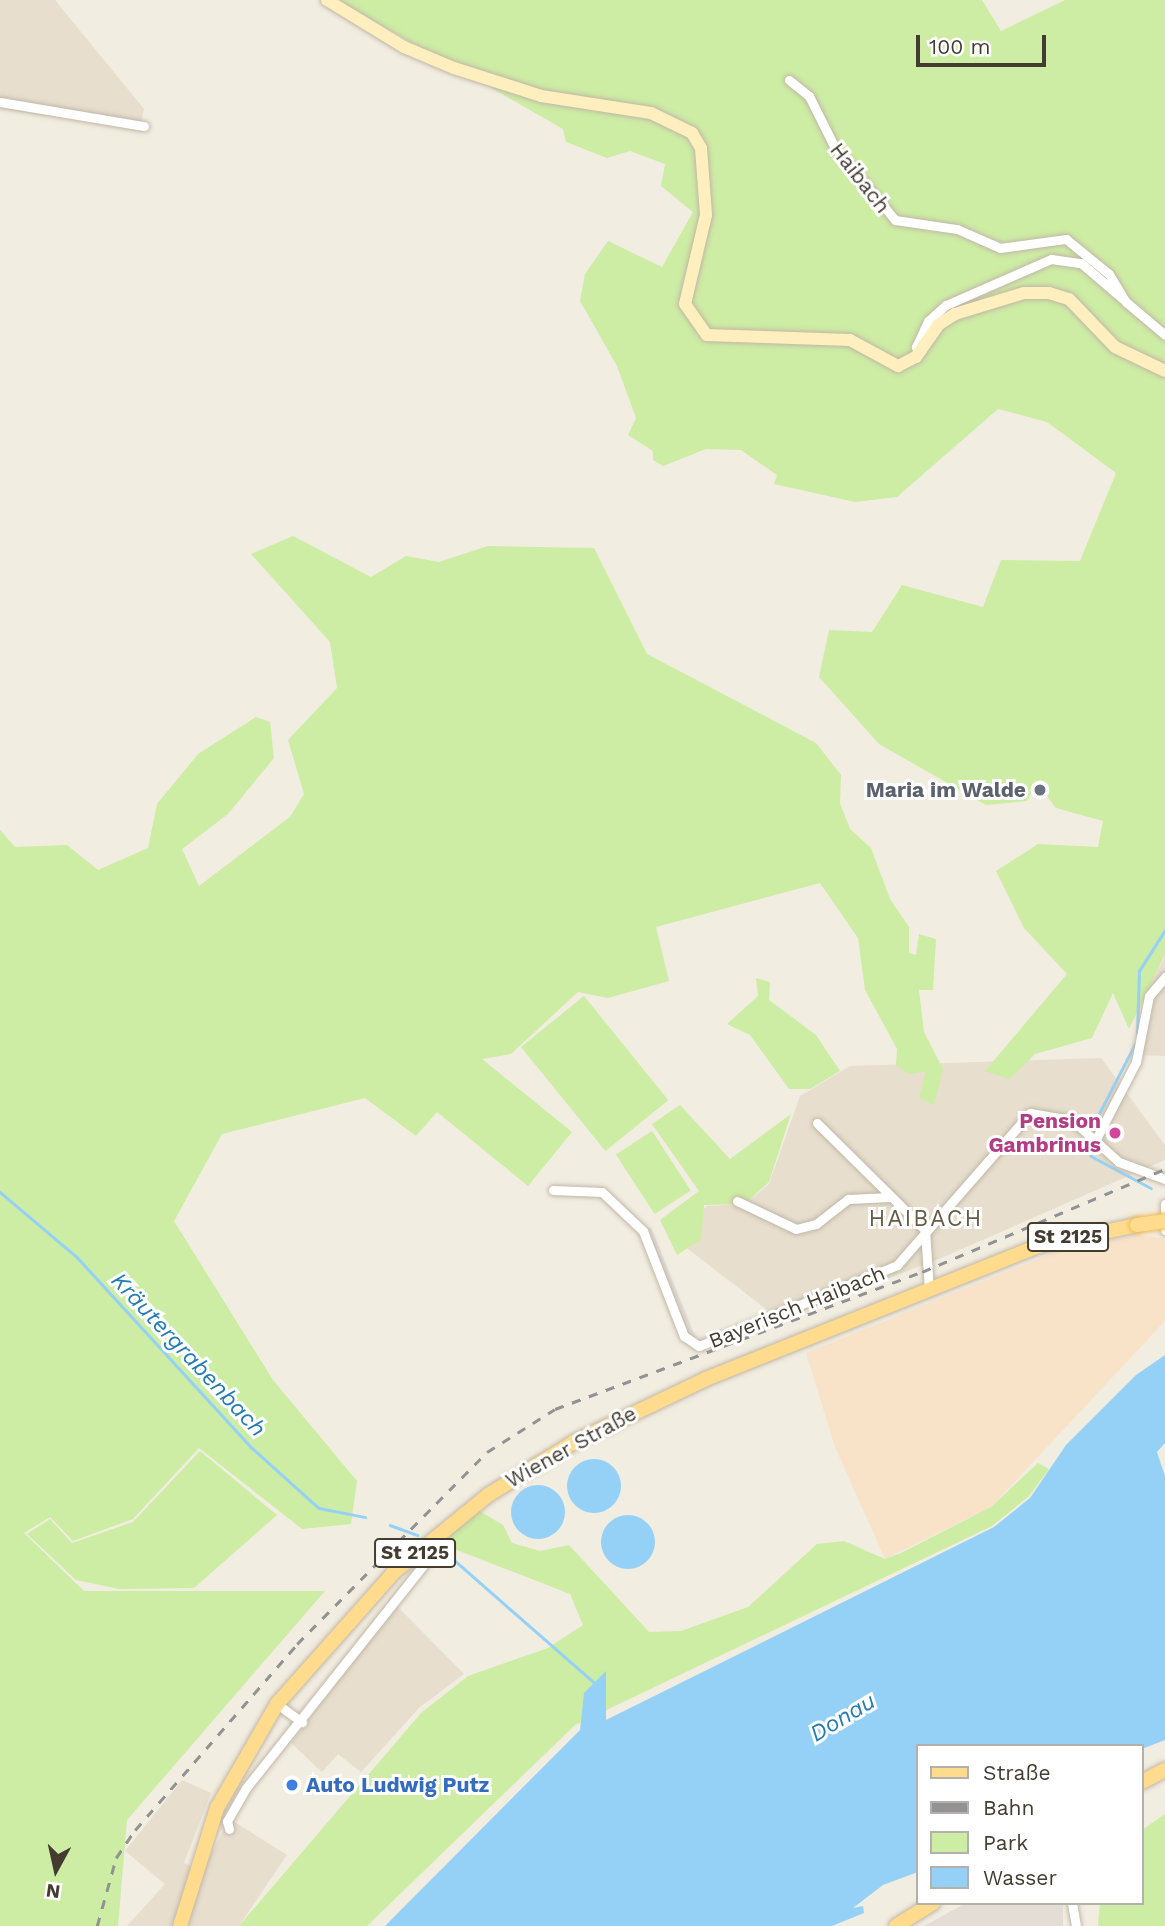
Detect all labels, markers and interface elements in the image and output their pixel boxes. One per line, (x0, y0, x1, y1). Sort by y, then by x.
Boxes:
scale bar (920, 21, 1050, 65)
text: 100 m (929, 34, 991, 59)
street label: Haibach (825, 138, 895, 218)
place label: Maria im Walde (865, 777, 1026, 803)
marker: Maria im Walde (1032, 782, 1048, 798)
place label: Pension Gambrinus (988, 1108, 1101, 1158)
marker: Pension Gambrinus (1107, 1125, 1123, 1141)
district label: HAIBACH (869, 1205, 983, 1233)
road number: St 2125 (1026, 1222, 1110, 1252)
street label: Bayerisch Haibach (705, 1260, 889, 1354)
water label: Kräutergrabenbach (105, 1267, 271, 1443)
street label: Wiener Straße (501, 1401, 641, 1493)
road number: St 2125 (373, 1538, 457, 1568)
water label: Donau (805, 1688, 881, 1748)
legend (916, 1744, 1144, 1905)
text: Straße (983, 1760, 1051, 1785)
place label: Auto Ludwig Putz (306, 1772, 489, 1798)
marker: Auto Ludwig Putz (284, 1777, 300, 1793)
text: Bahn (983, 1795, 1035, 1820)
text: Park (983, 1830, 1028, 1855)
north arrow (21, 1835, 91, 1905)
text: Wasser (983, 1865, 1057, 1890)
text: N (44, 1879, 62, 1904)

